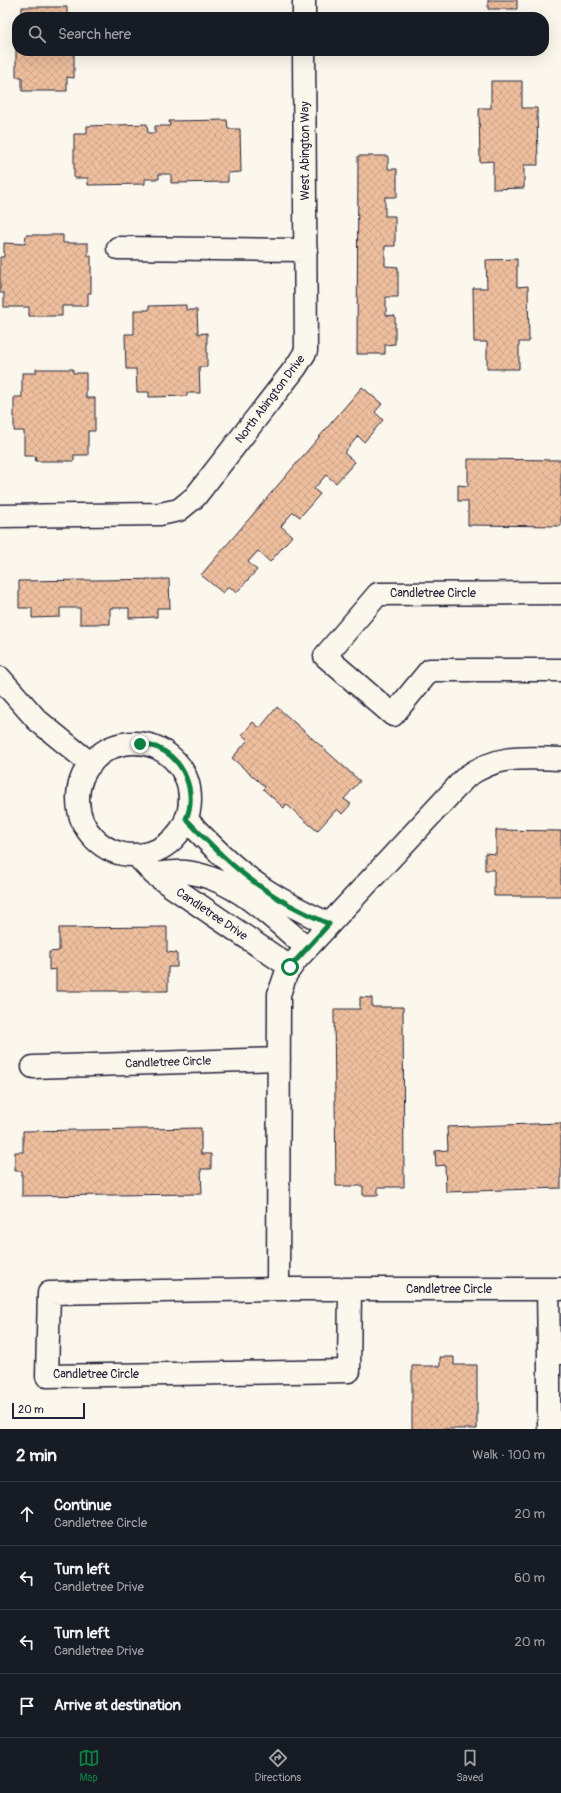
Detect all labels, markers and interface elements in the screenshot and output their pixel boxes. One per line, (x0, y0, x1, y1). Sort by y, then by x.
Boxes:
search box (12, 12, 549, 56)
icon: search (26, 23, 48, 45)
text: Search here (58, 25, 131, 44)
street label: West Abington Way (298, 101, 313, 201)
street label: North Abington Drive (232, 352, 309, 446)
street label: Candletree Circle (390, 586, 476, 601)
route end (131, 735, 149, 753)
street label: Candletree Drive (173, 885, 250, 944)
route start (281, 958, 299, 976)
street label: Candletree Circle (125, 1053, 211, 1071)
street label: Candletree Circle (406, 1282, 492, 1297)
street label: Candletree Circle (53, 1367, 139, 1382)
scale bar (12, 1401, 85, 1420)
text: 20 m (18, 1403, 44, 1416)
text: 2 min (16, 1445, 57, 1466)
text: Walk · 100 m (472, 1447, 545, 1463)
text: Continue (54, 1496, 112, 1515)
icon: ahead (16, 1503, 38, 1525)
text: 20 m (514, 1506, 545, 1522)
text: Candletree Circle (54, 1515, 147, 1531)
text: Turn left (54, 1560, 110, 1579)
icon: left (16, 1567, 38, 1589)
text: 60 m (514, 1570, 545, 1586)
text: Candletree Drive (54, 1579, 144, 1595)
text: Turn left (54, 1624, 110, 1643)
icon: left (16, 1631, 38, 1653)
text: 20 m (514, 1634, 545, 1650)
text: Candletree Drive (54, 1643, 144, 1659)
icon: arrive (16, 1695, 38, 1717)
text: Arrive at destination (54, 1696, 181, 1715)
tab: Map (78, 1747, 100, 1784)
tab: Directions (255, 1747, 301, 1784)
tab: Saved (456, 1747, 483, 1784)

